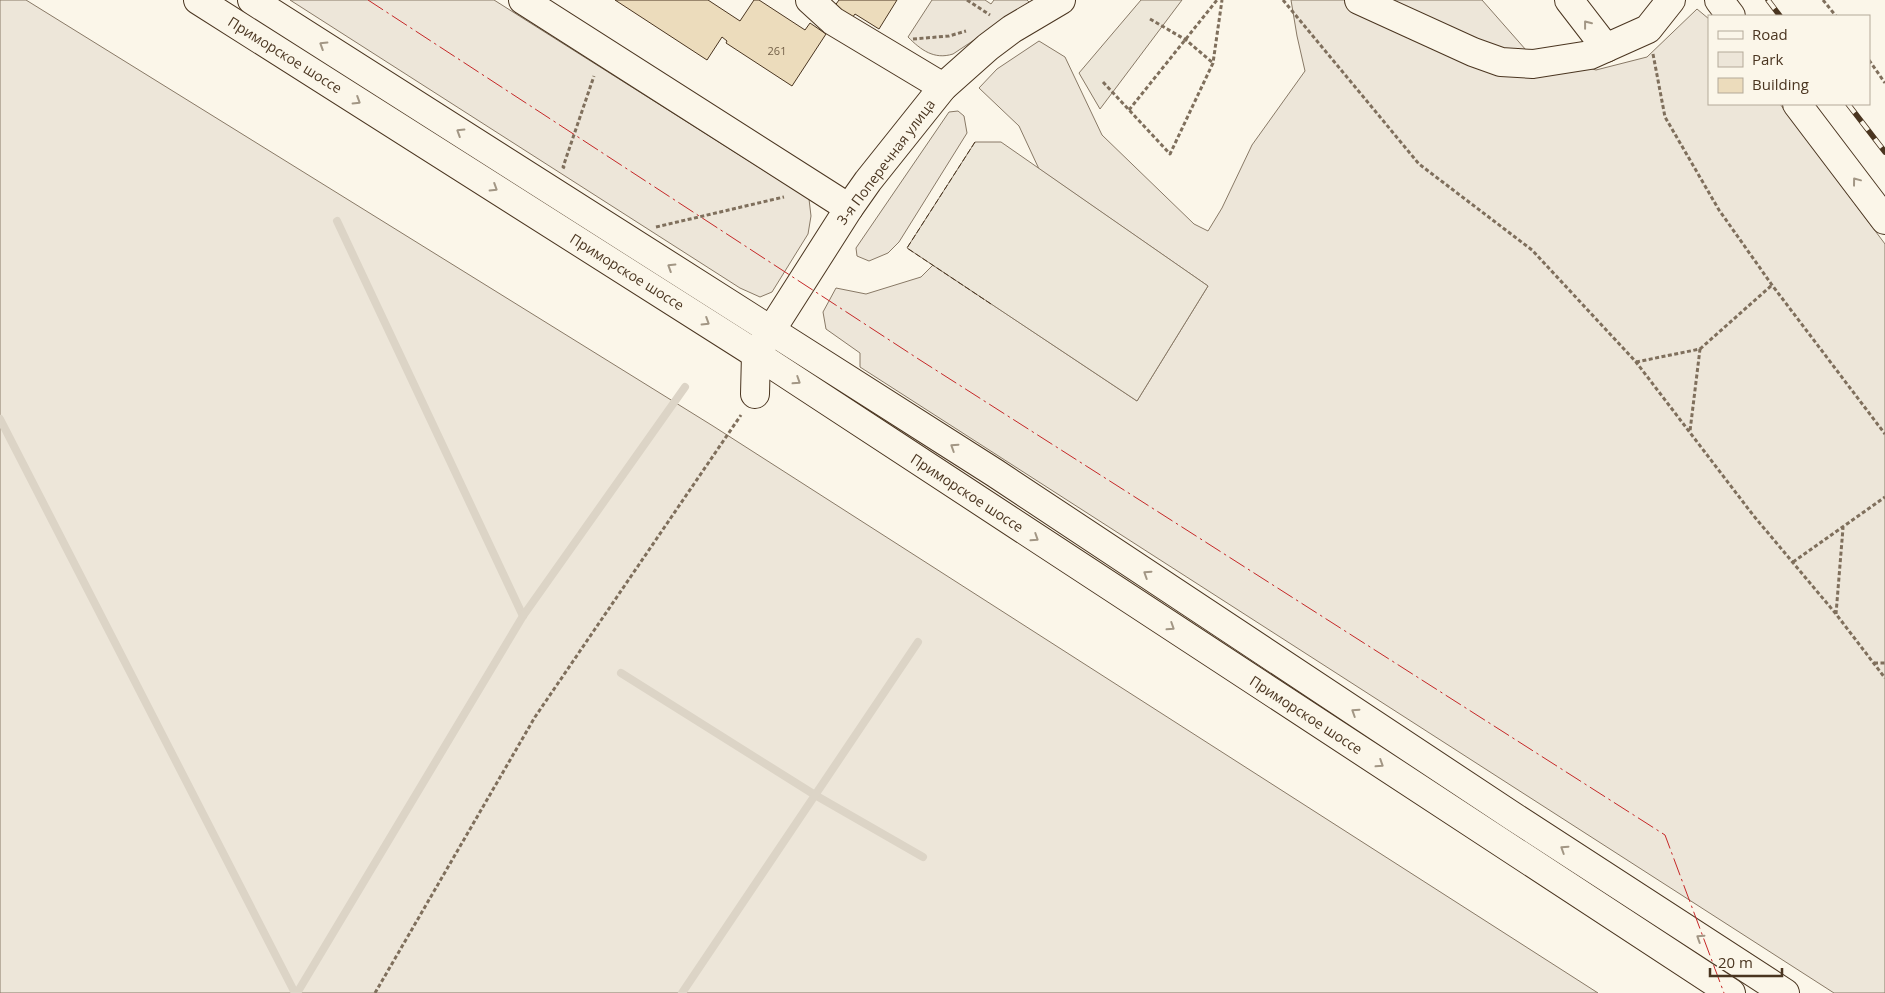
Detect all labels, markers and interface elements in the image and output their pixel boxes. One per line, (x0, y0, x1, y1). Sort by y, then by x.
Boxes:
street label: Приморское шоссе (225, 12, 346, 97)
legend (1708, 15, 1870, 105)
one-way arrow (1585, 21, 1593, 30)
text: Road (1752, 24, 1788, 44)
one-way arrow (320, 42, 329, 52)
house number: 261 (768, 43, 786, 58)
text: Park (1752, 49, 1783, 69)
text: Building (1752, 74, 1809, 94)
one-way arrow (352, 95, 361, 104)
street label: 3-я Поперечная улица (832, 95, 939, 228)
one-way arrow (457, 129, 466, 139)
one-way arrow (1853, 178, 1861, 187)
one-way arrow (489, 182, 498, 192)
street label: Приморское шоссе (567, 229, 688, 314)
one-way arrow (668, 263, 677, 273)
one-way arrow (700, 316, 709, 325)
one-way arrow (792, 375, 801, 384)
one-way arrow (950, 444, 959, 454)
street label: Приморское шоссе (907, 449, 1027, 536)
one-way arrow (1029, 532, 1039, 541)
one-way arrow (1143, 571, 1152, 580)
one-way arrow (1165, 621, 1175, 630)
street label: Приморское шоссе (1246, 671, 1366, 758)
one-way arrow (1351, 708, 1360, 718)
one-way arrow (1375, 758, 1384, 767)
one-way arrow (1560, 846, 1570, 855)
one-way arrow (1696, 935, 1706, 944)
scale bar (1710, 946, 1782, 978)
text: 20 m (1718, 952, 1753, 972)

